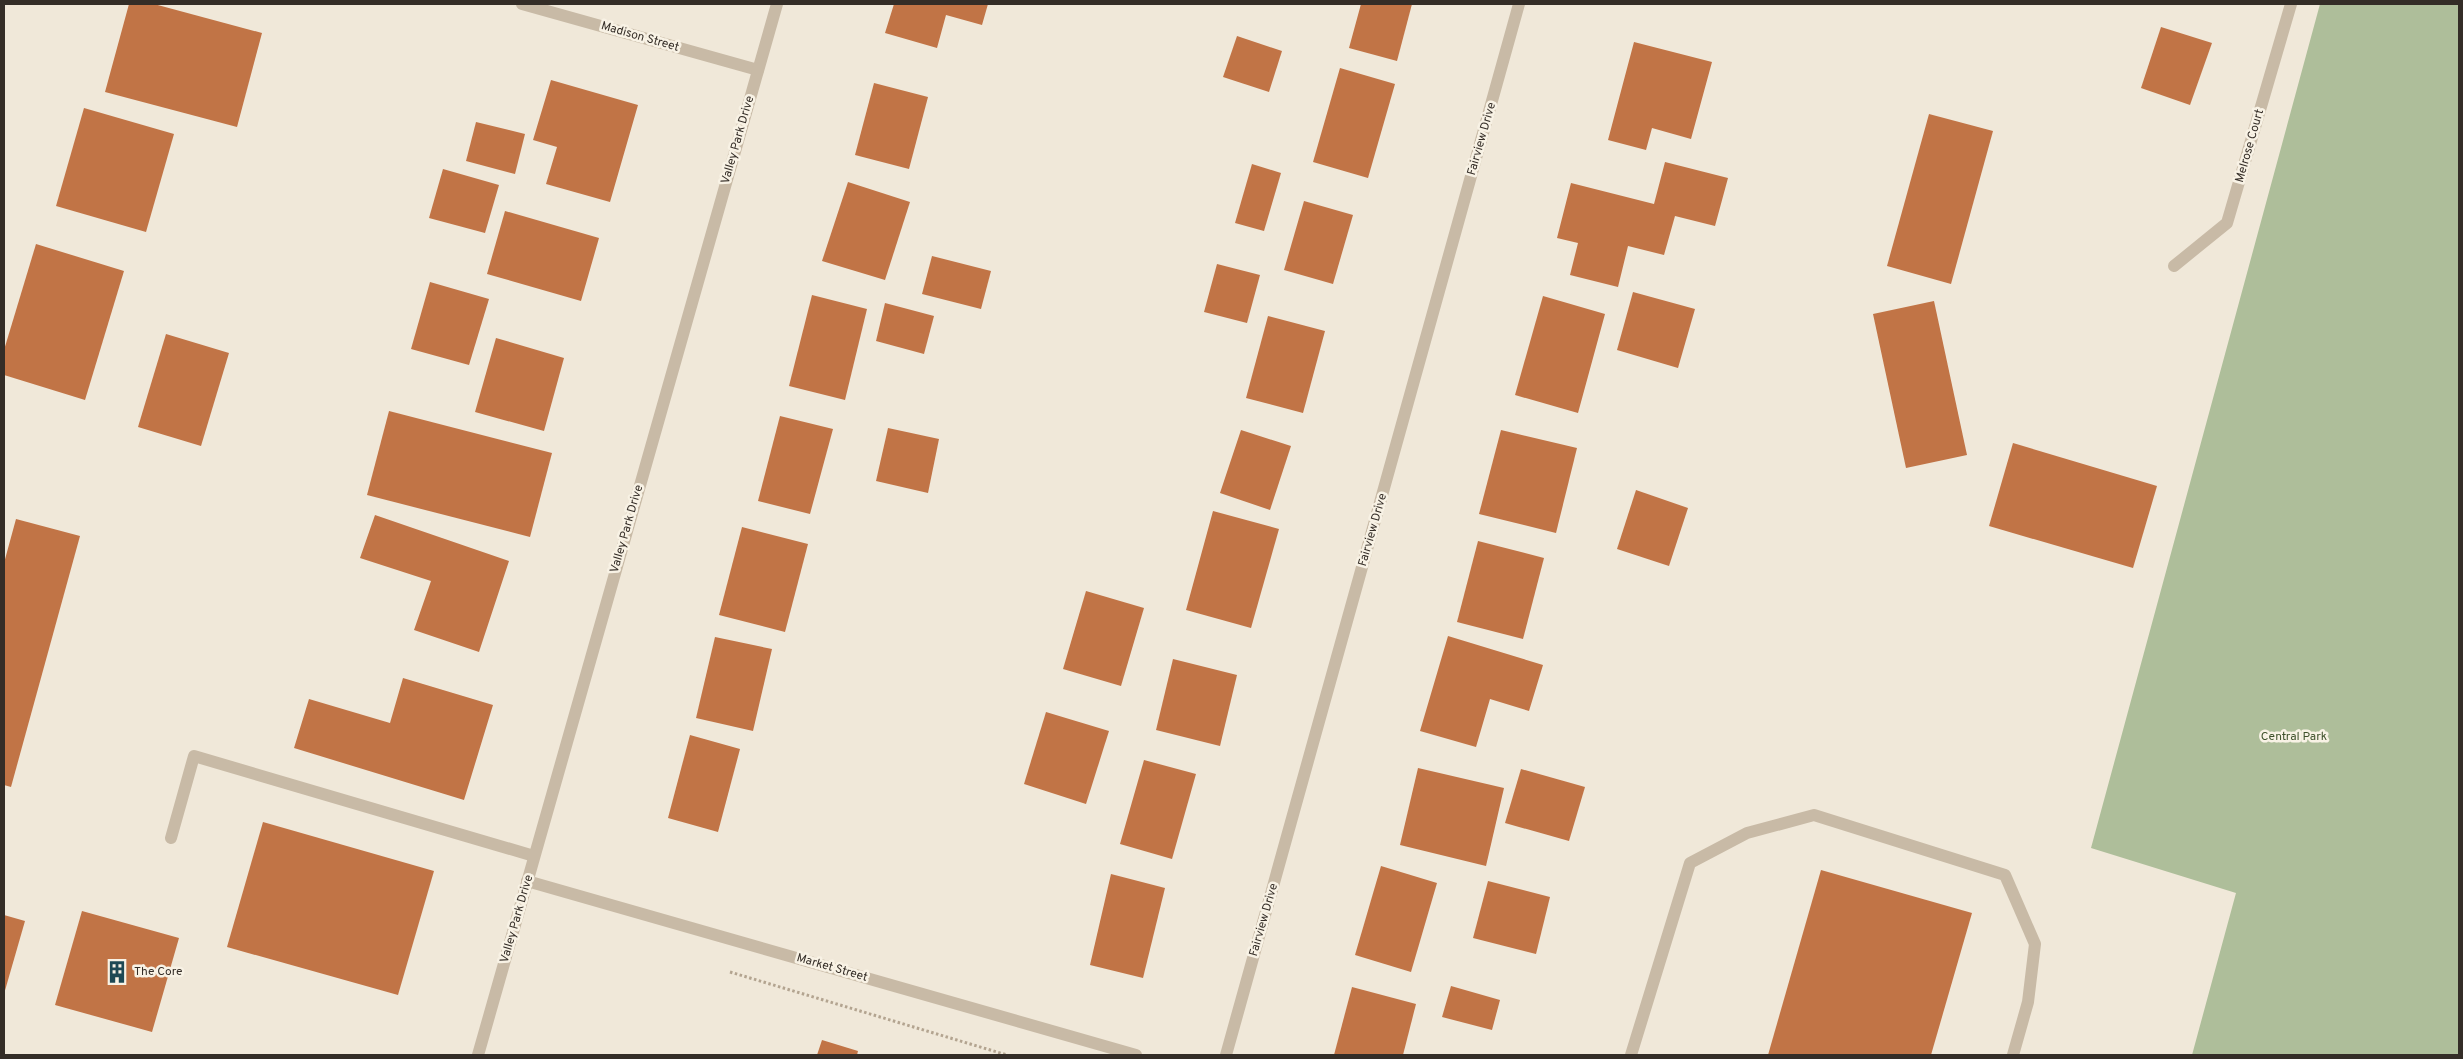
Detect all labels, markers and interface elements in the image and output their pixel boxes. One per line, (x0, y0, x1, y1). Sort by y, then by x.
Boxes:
street label: Madison Street (599, 18, 681, 56)
street label: Valley Park Drive (718, 94, 758, 186)
street label: Fairview Drive (1464, 101, 1500, 177)
street label: Melrose Court (2232, 107, 2268, 185)
street label: Valley Park Drive (607, 483, 647, 575)
street label: Fairview Drive (1355, 492, 1391, 568)
park label: Central Park (2261, 729, 2327, 745)
street label: Valley Park Drive (497, 873, 537, 965)
street label: Fairview Drive (1246, 882, 1282, 958)
street label: Market Street (795, 950, 869, 986)
building icon: The Core (104, 959, 130, 985)
place label: The Core (134, 964, 183, 980)

